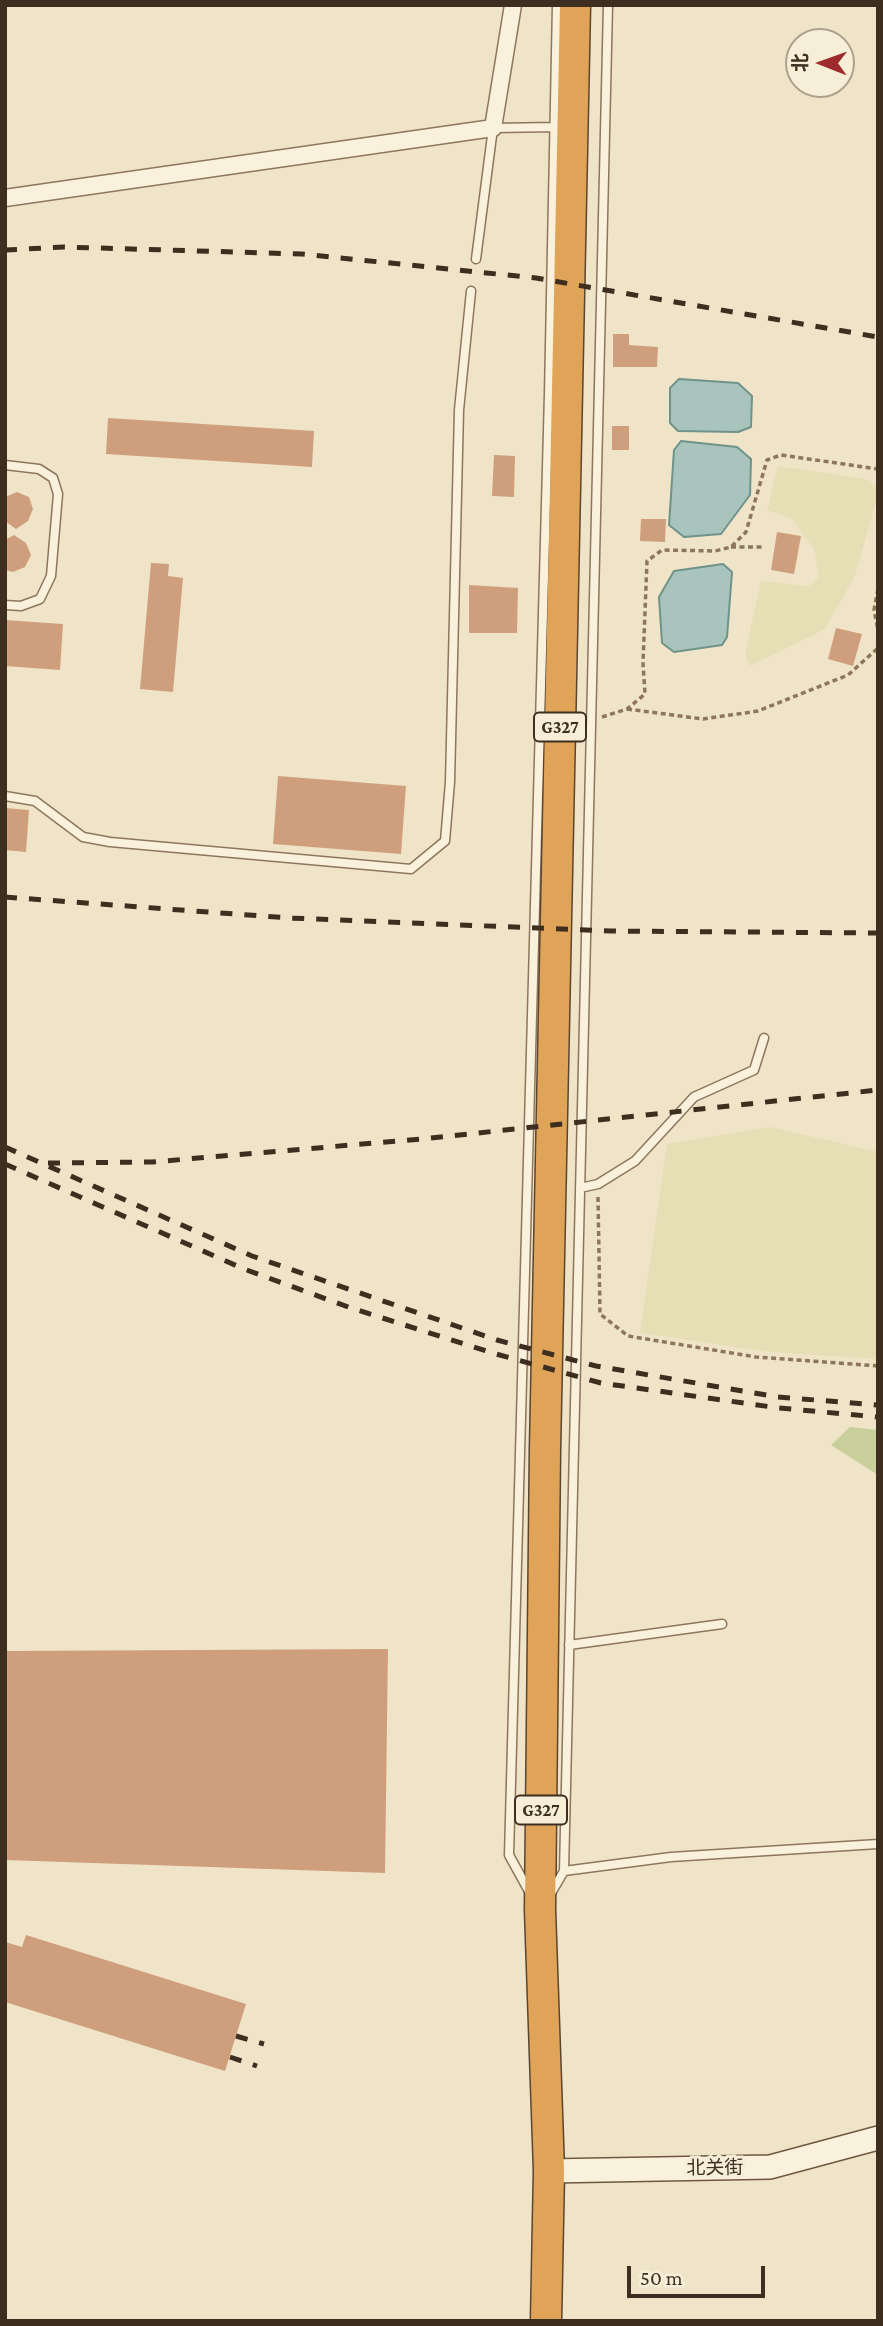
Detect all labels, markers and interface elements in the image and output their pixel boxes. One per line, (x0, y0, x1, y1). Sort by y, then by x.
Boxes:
north arrow (785, 28, 855, 98)
text: 北 (790, 53, 811, 72)
road number: G327 (534, 712, 586, 742)
road number: G327 (515, 1796, 567, 1824)
street label: 北关街 (686, 2156, 744, 2180)
scale bar (631, 2252, 769, 2296)
text: 50 m (640, 2266, 683, 2290)

